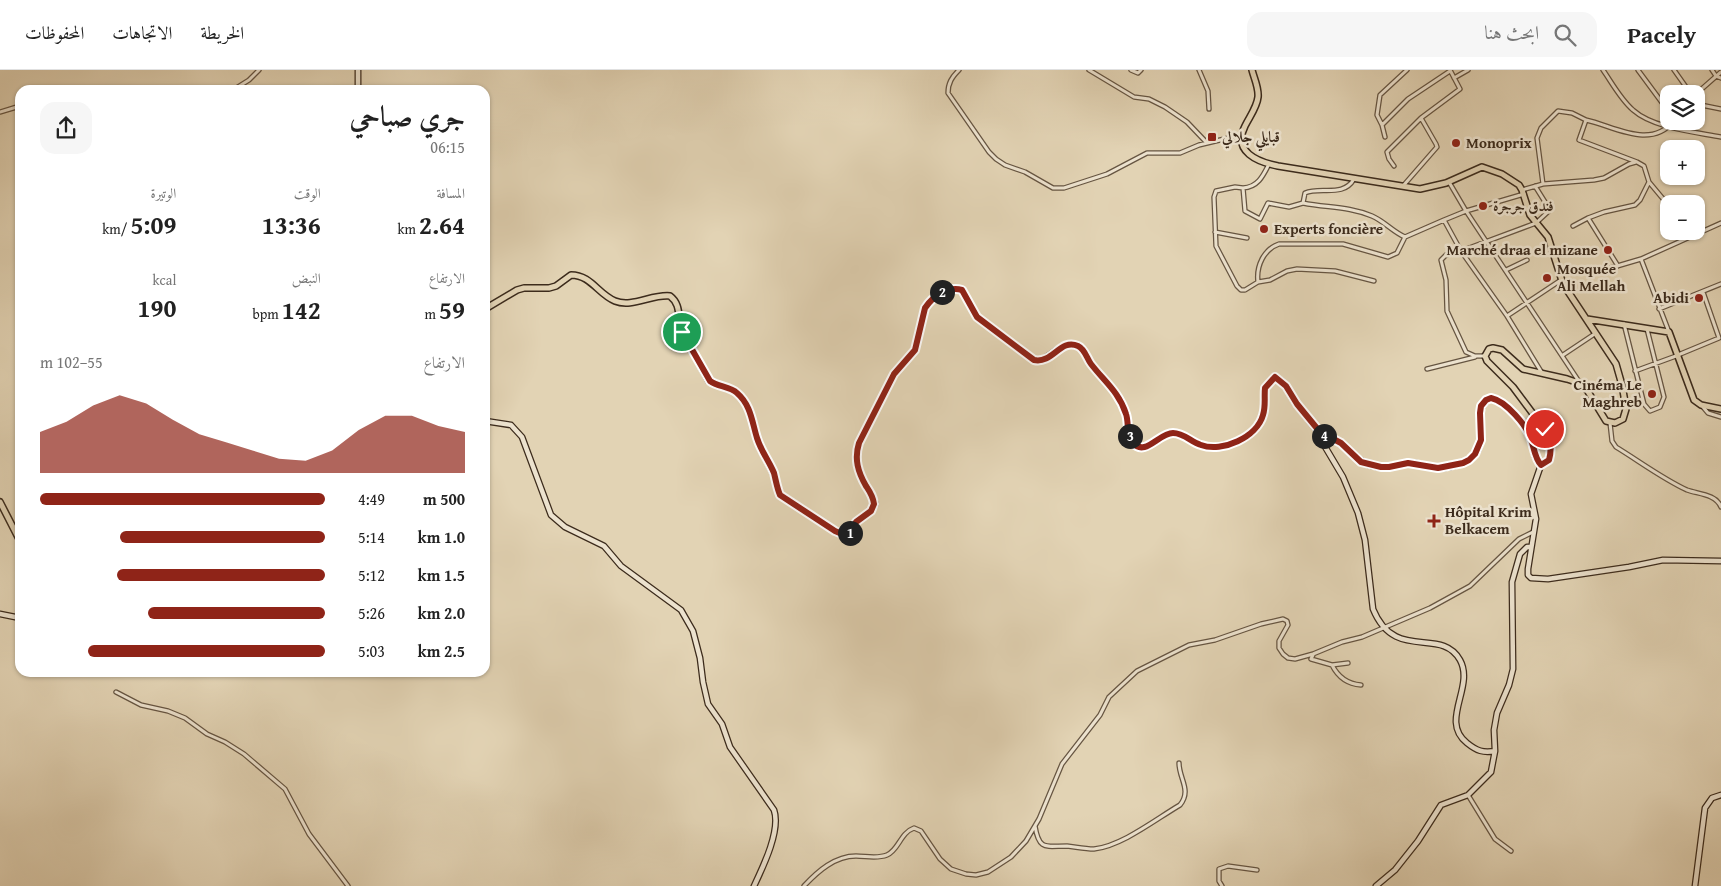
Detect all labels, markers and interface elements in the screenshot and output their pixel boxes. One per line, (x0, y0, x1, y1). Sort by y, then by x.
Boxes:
search box (1247, 12, 1597, 57)
text: Pacely (1627, 17, 1696, 52)
text: ابحث هنا (1484, 18, 1539, 46)
text: المحفوظات (25, 19, 84, 46)
text: الاتجاهات (112, 19, 172, 46)
text: الخريطة (200, 19, 244, 46)
icon: search (1551, 21, 1579, 49)
map controls (1660, 85, 1705, 240)
button: layers (1660, 85, 1705, 130)
text: جري صباحي (349, 95, 465, 136)
button: share (40, 102, 92, 154)
place label: قبايلي جلالي (1221, 126, 1280, 152)
marker: قبايلي جلالي (1206, 131, 1218, 143)
place label: Monoprix (1466, 132, 1532, 153)
text: 06:15 (430, 135, 465, 159)
marker: Monoprix (1450, 137, 1462, 149)
button: + (1660, 140, 1705, 185)
text: الوتيرة (151, 183, 176, 203)
text: الوقت (294, 183, 321, 203)
text: المسافة (436, 183, 465, 203)
place label: فندق جرجرة (1493, 195, 1554, 216)
button: − (1660, 195, 1705, 240)
marker: فندق جرجرة (1477, 200, 1489, 212)
text: 5:09 (130, 207, 176, 243)
text: 13:36 (262, 207, 321, 243)
text: 2.64 (419, 207, 465, 243)
place label: Experts foncière (1274, 218, 1383, 239)
text: /km (102, 219, 130, 239)
text: km (397, 219, 419, 239)
marker: Experts foncière (1258, 223, 1270, 235)
place label: Marché draa el mizane (1447, 239, 1598, 260)
marker: Marché draa el mizane (1602, 244, 1614, 256)
place label: Mosquée Ali Mellah (1557, 258, 1625, 296)
text: النبض (292, 268, 321, 288)
text: الارتفاع (429, 268, 465, 288)
text: kcal (152, 270, 176, 290)
marker: Mosquée Ali Mellah (1541, 272, 1553, 284)
pin: 2 (930, 280, 954, 304)
text: 2 (939, 282, 946, 302)
place label: Abidi (1653, 287, 1689, 308)
text: 190 (137, 290, 176, 326)
text: 142 (282, 292, 321, 328)
text: 59 (439, 292, 465, 328)
marker: Abidi (1693, 292, 1705, 304)
text: bpm (252, 304, 282, 324)
text: m (425, 304, 439, 324)
pin (661, 311, 703, 353)
icon: arrive (668, 318, 696, 346)
text: 55–102 m (40, 350, 103, 374)
text: الارتفاع (423, 350, 465, 374)
place label: Cinéma Le Maghreb (1574, 374, 1642, 412)
marker: Cinéma Le Maghreb (1646, 388, 1658, 400)
pin (1524, 408, 1566, 450)
icon: check (1531, 415, 1559, 443)
pin: 3 (1118, 424, 1142, 448)
pin: 4 (1312, 424, 1336, 448)
text: 3 (1127, 426, 1134, 446)
text: 4 (1321, 426, 1328, 446)
text: 4:49 (358, 487, 385, 511)
text: 500 m (423, 487, 465, 511)
place label: Hôpital Krim Belkacem (1445, 501, 1532, 539)
marker: Hôpital Krim Belkacem (1427, 514, 1441, 528)
pin: 1 (838, 520, 862, 546)
text: 1 (847, 523, 854, 543)
text: 5:14 (358, 525, 385, 549)
text: 1.0 km (418, 525, 465, 549)
text: 5:12 (358, 563, 385, 587)
text: 1.5 km (418, 563, 465, 587)
text: 5:26 (358, 601, 385, 625)
text: 2.0 km (418, 601, 465, 625)
text: 5:03 (358, 639, 385, 663)
text: 2.5 km (418, 639, 465, 663)

